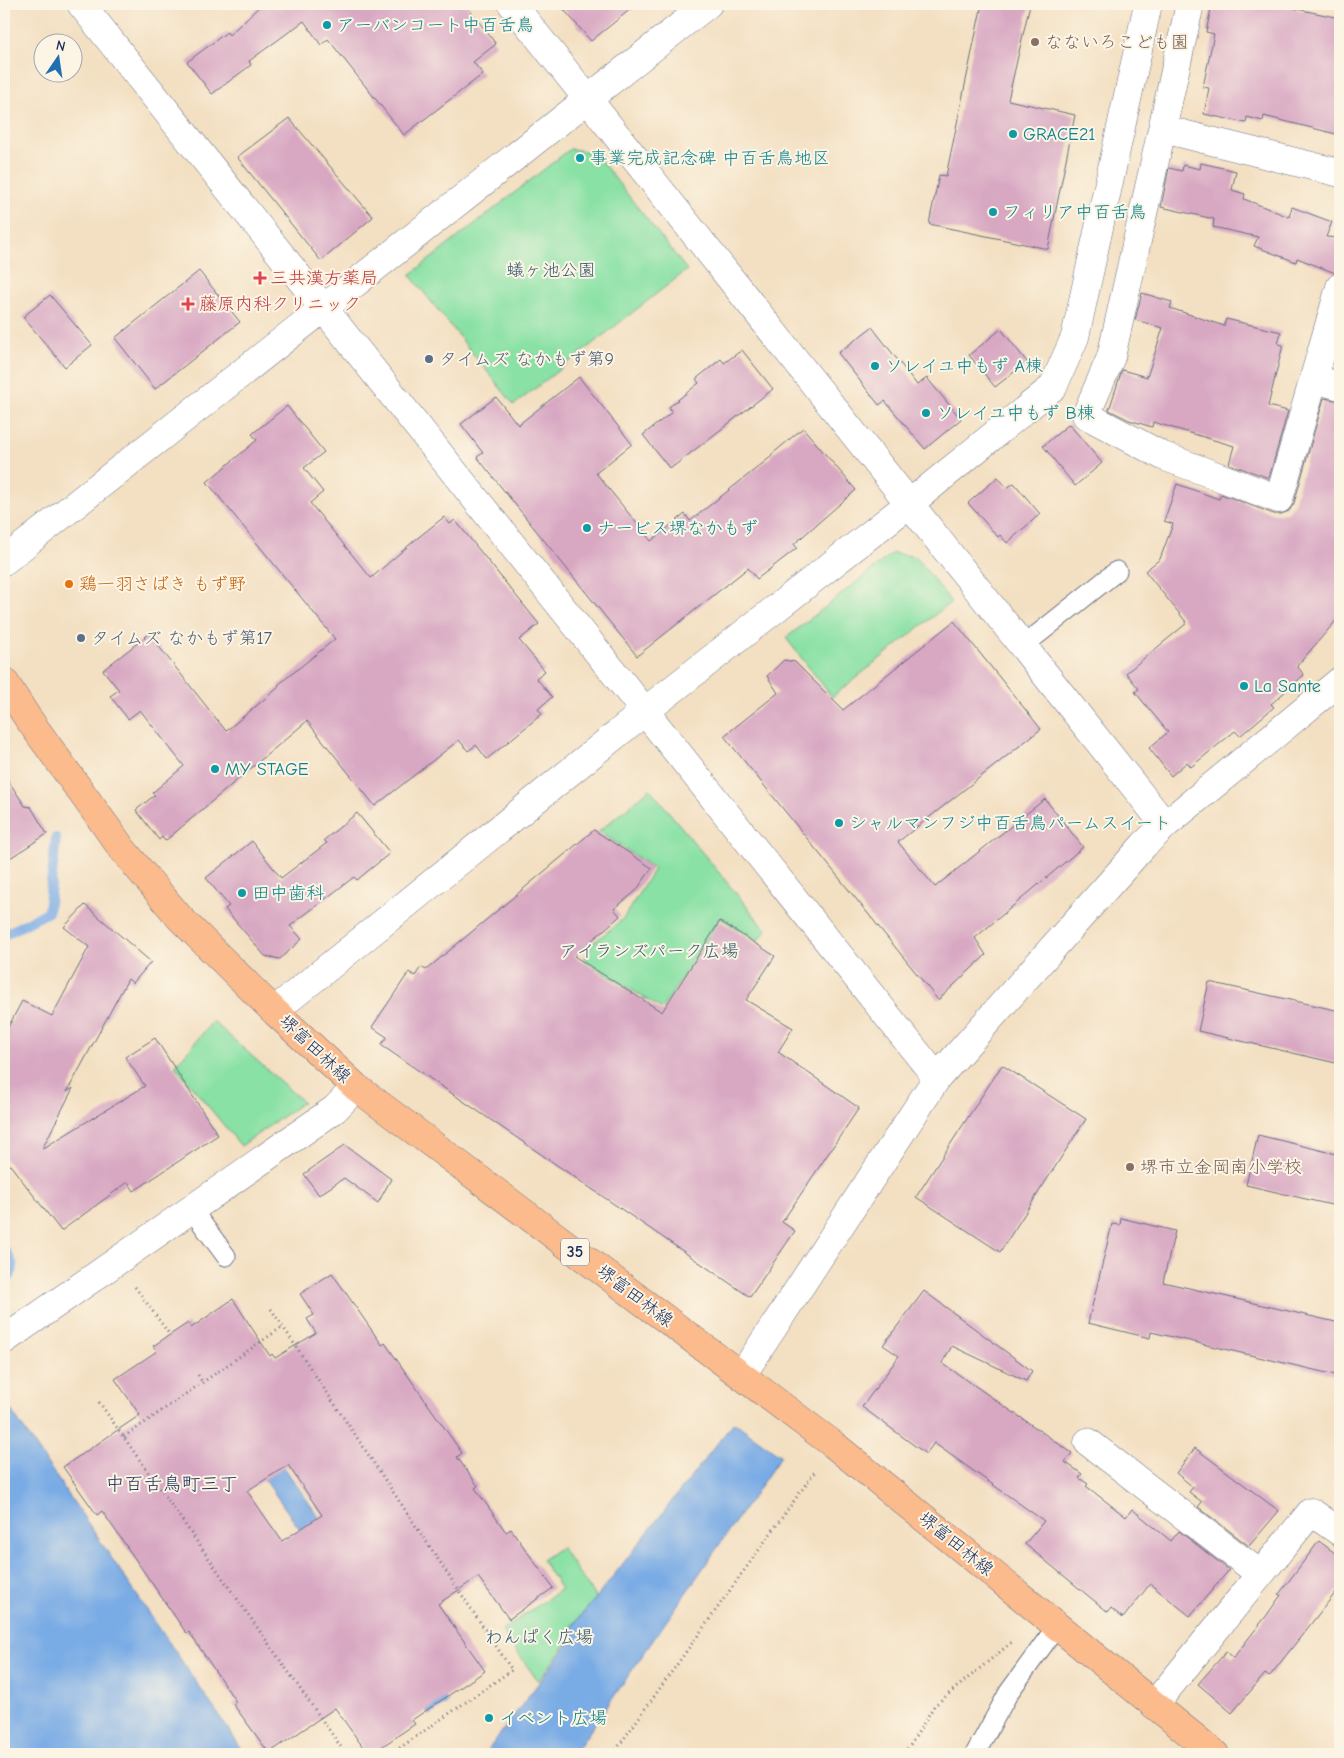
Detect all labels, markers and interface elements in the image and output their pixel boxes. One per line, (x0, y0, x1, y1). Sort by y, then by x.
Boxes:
place label: アーバンコート中百舌鳥 (337, 15, 534, 36)
marker: アーバンコート中百舌鳥 (321, 19, 333, 31)
north arrow (32, 32, 82, 82)
place label: なないろこども園 (1045, 32, 1189, 53)
marker: なないろこども園 (1029, 36, 1041, 48)
text: N (54, 37, 67, 55)
place label: GRACE21 (1023, 124, 1095, 145)
marker: GRACE21 (1007, 128, 1019, 140)
place label: 事業完成記念碑 中百舌鳥地区 (590, 148, 830, 169)
marker: 事業完成記念碑 中百舌鳥地区 (574, 152, 586, 164)
place label: フィリア中百舌鳥 (1003, 202, 1147, 223)
marker: フィリア中百舌鳥 (987, 206, 999, 218)
park label: 蟻ヶ池公園 (506, 260, 596, 281)
place label: 三共漢方薬局 (270, 268, 378, 289)
marker: 三共漢方薬局 (254, 272, 266, 284)
place label: 藤原内科クリニック (199, 294, 361, 315)
marker: 藤原内科クリニック (181, 297, 195, 311)
place label: タイムズ なかもず第9 (439, 349, 614, 370)
marker: タイムズ なかもず第9 (423, 353, 435, 365)
place label: ソレイユ中もず A棟 (885, 356, 1043, 377)
marker: ソレイユ中もず A棟 (869, 360, 881, 372)
place label: ソレイユ中もず B棟 (936, 403, 1095, 424)
marker: ソレイユ中もず B棟 (920, 407, 932, 419)
place label: ナービス堺なかもず (597, 518, 758, 539)
marker: ナービス堺なかもず (581, 522, 593, 534)
place label: 鶏一羽さばき もず野 (79, 574, 246, 595)
marker: 鶏一羽さばき もず野 (63, 578, 75, 590)
place label: タイムズ なかもず第17 (91, 628, 273, 649)
marker: タイムズ なかもず第17 (75, 632, 87, 644)
place label: La Sante (1254, 676, 1321, 697)
marker: La Sante (1238, 680, 1250, 692)
place label: MY STAGE (225, 759, 309, 780)
marker: MY STAGE (209, 763, 221, 775)
place label: シャルマンフジ中百舌鳥パームスイート (849, 813, 1171, 834)
marker: シャルマンフジ中百舌鳥パームスイート (833, 817, 845, 829)
place label: 田中歯科 (252, 883, 324, 904)
marker: 田中歯科 (236, 887, 248, 899)
park label: アイランズパーク広場 (560, 941, 738, 962)
street label: 堺富田林線 (275, 1011, 355, 1087)
place label: 堺市立金岡南小学校 (1140, 1157, 1302, 1178)
marker: 堺市立金岡南小学校 (1124, 1161, 1136, 1173)
road number: 35 (561, 1238, 589, 1266)
street label: 堺富田林線 (593, 1261, 677, 1331)
district label: 中百舌鳥町三丁 (105, 1473, 239, 1495)
street label: 堺富田林線 (914, 1508, 998, 1580)
park label: わんぱく広場 (485, 1627, 593, 1648)
place label: イベント広場 (499, 1708, 607, 1729)
marker: イベント広場 (483, 1712, 495, 1724)

